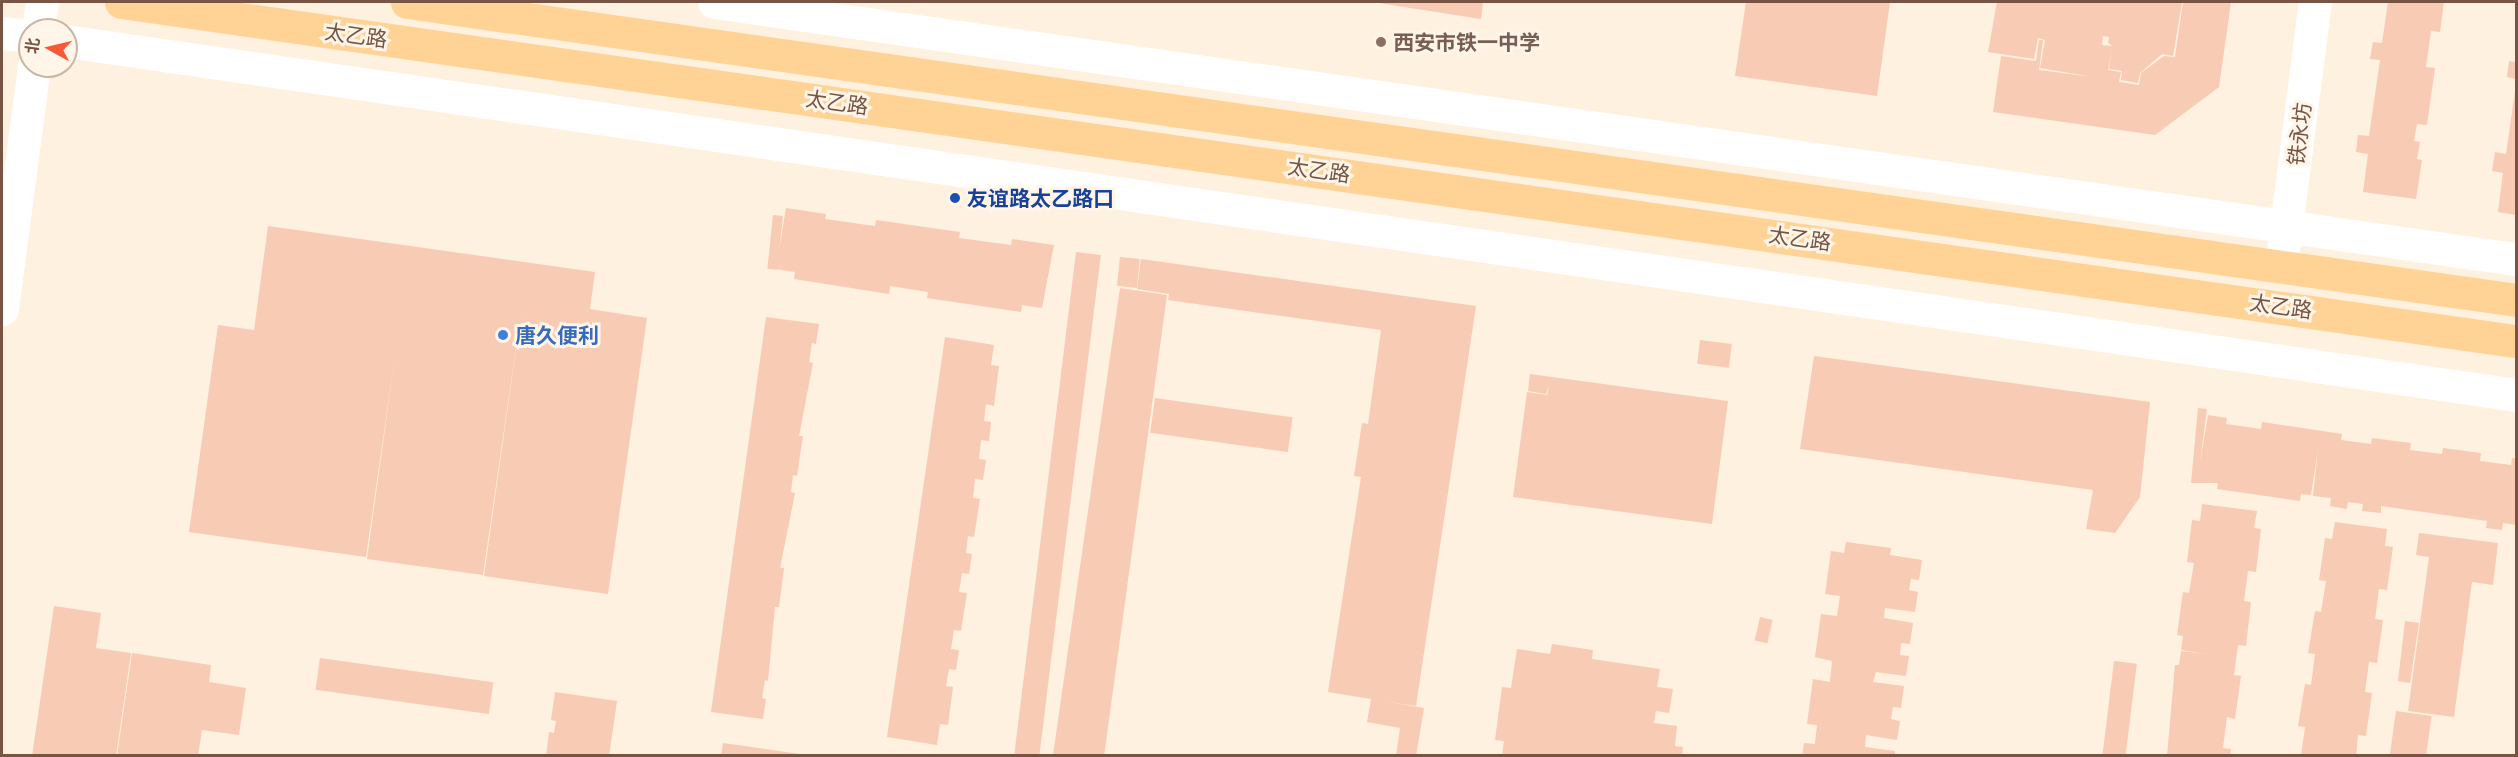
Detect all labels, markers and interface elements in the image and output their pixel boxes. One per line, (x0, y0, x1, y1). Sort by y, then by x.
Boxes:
north arrow (18, 18, 78, 78)
street label: 太乙路 (323, 18, 389, 52)
place label: 西安市铁一中学 (1393, 29, 1540, 55)
marker: 西安市铁一中学 (1374, 35, 1388, 49)
text: 北 (20, 36, 44, 55)
street label: 太乙路 (804, 85, 870, 119)
street label: 铁永坊 (2283, 101, 2315, 167)
street label: 太乙路 (1286, 153, 1352, 187)
place label: 友谊路太乙路口 (967, 185, 1114, 211)
marker: 友谊路太乙路口 (948, 191, 962, 205)
street label: 太乙路 (1767, 221, 1833, 255)
street label: 太乙路 (2248, 289, 2314, 323)
place label: 唐久便利 (515, 322, 599, 348)
marker: 唐久便利 (496, 328, 510, 342)

